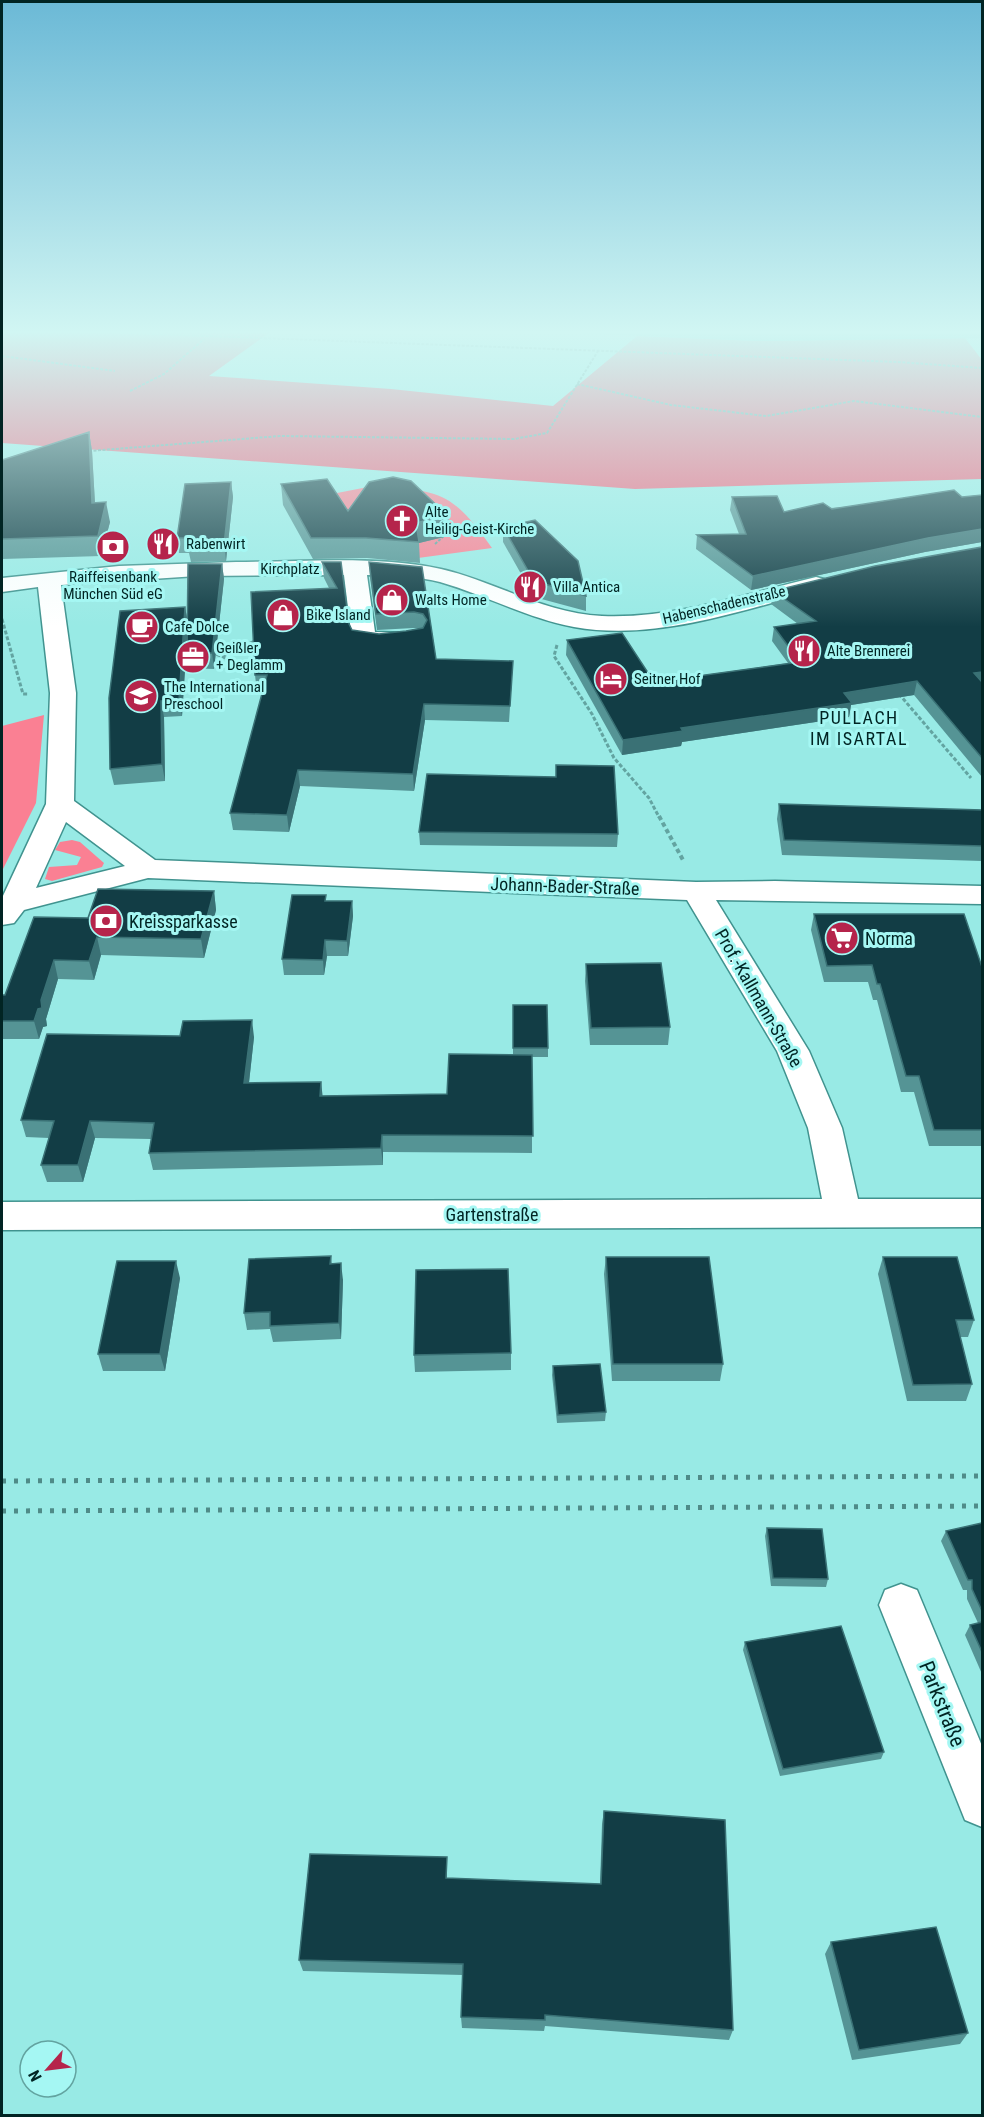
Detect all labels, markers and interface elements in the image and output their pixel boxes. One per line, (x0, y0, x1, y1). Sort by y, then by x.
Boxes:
church icon: Alte Heilig-Geist-Kirche (384, 503, 420, 539)
place label: Alte Heilig-Geist-Kirche (425, 503, 534, 538)
restaurant icon: Rabenwirt (145, 526, 181, 562)
bank icon: Raiffeisenbank München Süd eG (95, 529, 131, 565)
place label: Rabenwirt (186, 535, 245, 553)
street label: Kirchplatz (260, 560, 320, 578)
place label: Raiffeisenbank München Süd eG (63, 568, 163, 603)
restaurant icon: Villa Antica (512, 569, 548, 605)
place label: Villa Antica (553, 578, 620, 596)
shop icon: Walts Home (374, 582, 410, 618)
street label: Habenschadenstraße (661, 582, 787, 628)
place label: Walts Home (415, 591, 487, 609)
shop icon: Bike Island (265, 597, 301, 633)
place label: Bike Island (306, 606, 371, 624)
cafe icon: Cafe Dolce (124, 609, 160, 645)
place label: Cafe Dolce (165, 618, 229, 636)
restaurant icon: Alte Brennerei (786, 633, 822, 669)
office icon: Geißler + Deglamm (175, 639, 211, 675)
place label: Geißler + Deglamm (216, 639, 283, 674)
place label: Alte Brennerei (827, 642, 910, 660)
hotel icon: Seitner Hof (593, 661, 629, 697)
place label: Seitner Hof (634, 670, 701, 688)
school or university icon: The International Preschool (123, 678, 159, 714)
place label: The International Preschool (164, 678, 264, 713)
district label: PULLACH IM ISARTAL (810, 707, 908, 749)
street label: Johann-Bader-Straße (490, 873, 640, 899)
bank icon: Kreissparkasse (88, 903, 124, 939)
place label: Kreissparkasse (129, 911, 238, 932)
supermarket icon: Norma (824, 920, 860, 956)
street label: Prof.-Kallmann-Straße (711, 925, 807, 1071)
place label: Norma (865, 928, 913, 949)
street label: Gartenstraße (446, 1204, 538, 1225)
street label: Parkstraße (914, 1658, 970, 1750)
north arrow (18, 2039, 78, 2099)
text: N (25, 2067, 46, 2085)

